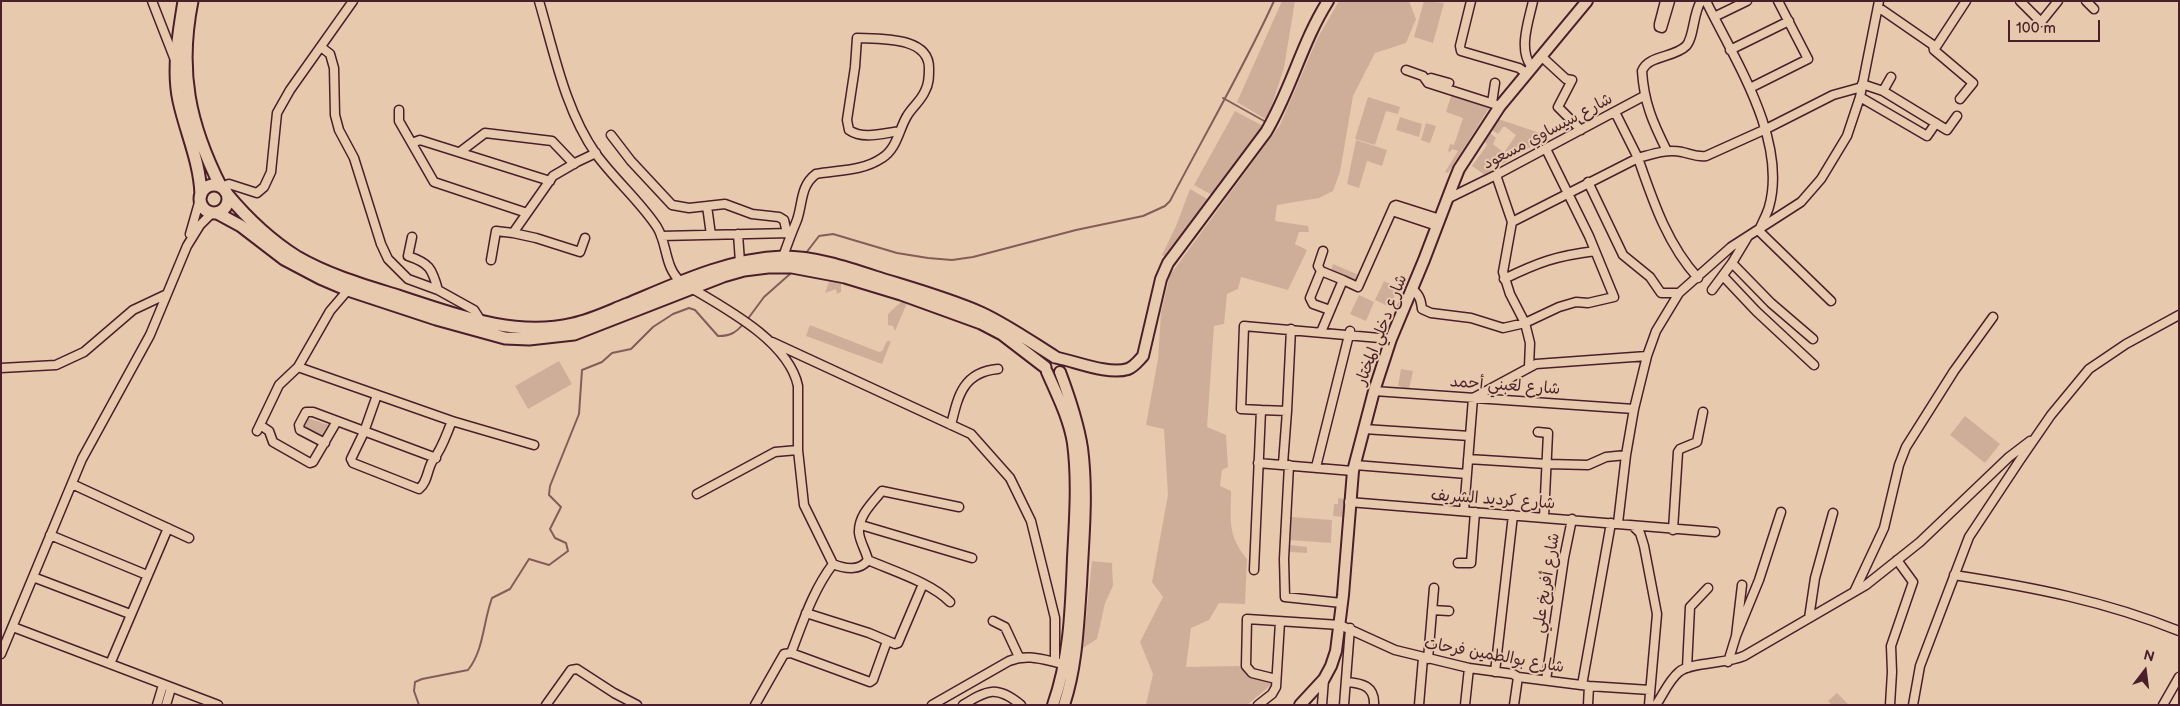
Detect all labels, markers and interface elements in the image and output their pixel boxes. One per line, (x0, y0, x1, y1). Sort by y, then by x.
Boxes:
scale bar (2010, 10, 2102, 42)
text: 100 m (2016, 19, 2056, 38)
street label: شارع سيساوي مسعود (1480, 90, 1616, 174)
street label: شارع دخلي المختار (1352, 272, 1412, 388)
street label: شارع لعبني أحمد (1449, 373, 1561, 399)
street label: شارع كرديد الشريف (1430, 486, 1556, 514)
street label: شارع أفريخ علي (1530, 532, 1564, 634)
street label: شارع بوالطمين فرحات (1422, 634, 1566, 678)
north arrow (2120, 646, 2170, 696)
text: N (2142, 646, 2156, 666)

